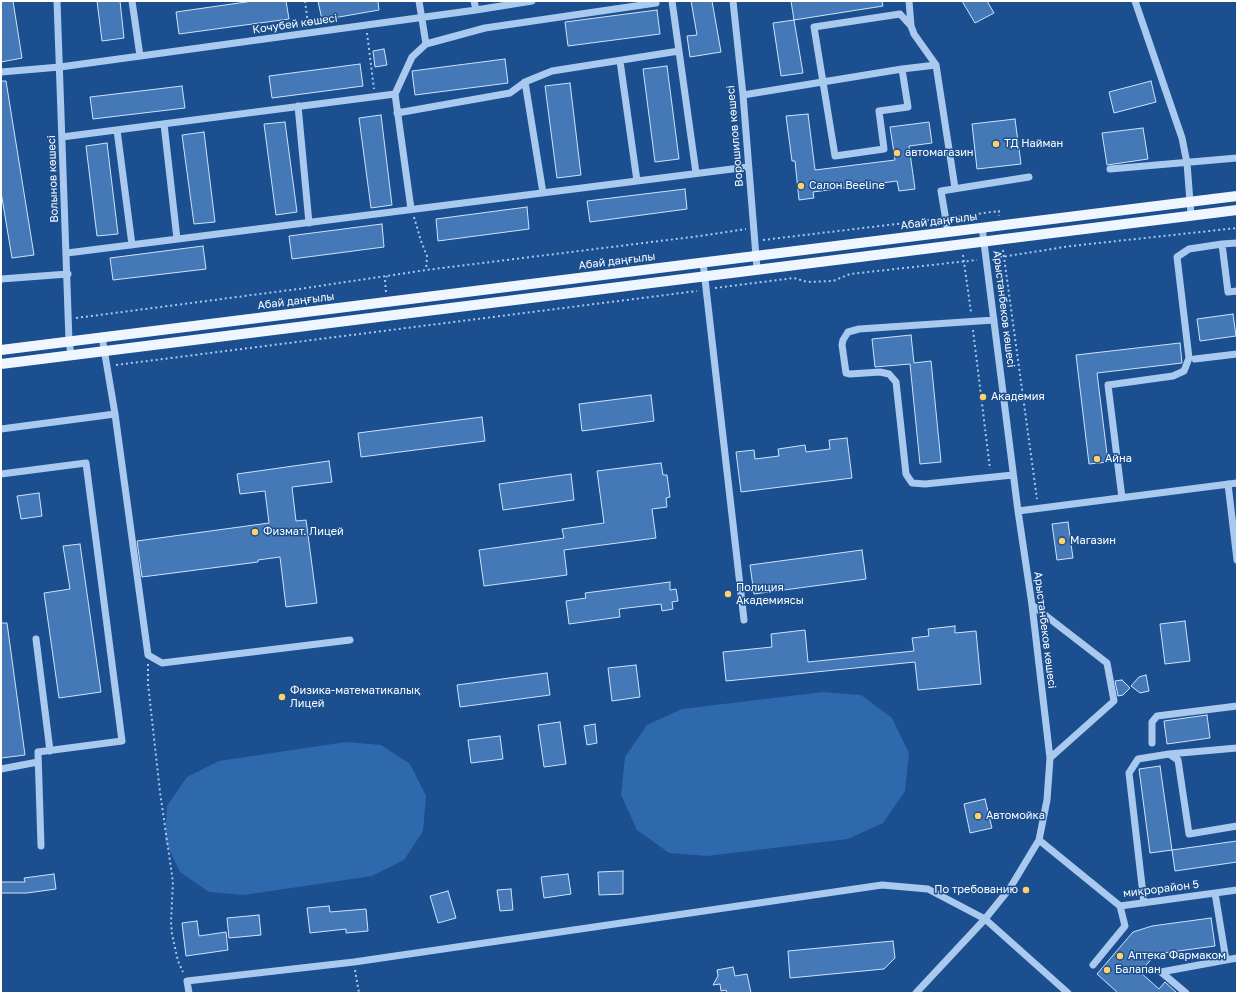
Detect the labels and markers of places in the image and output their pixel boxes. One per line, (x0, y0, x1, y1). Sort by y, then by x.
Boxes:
place label: ТД Найман (1004, 137, 1063, 151)
marker: ТД Найман (991, 139, 1001, 149)
place label: автомагазин (905, 146, 974, 160)
marker: автомагазин (892, 148, 902, 158)
place label: Cалон Beeline (809, 179, 885, 193)
marker: Cалон Beeline (796, 181, 806, 191)
place label: Академия (991, 390, 1045, 404)
marker: Академия (978, 392, 988, 402)
place label: Айна (1105, 452, 1132, 466)
marker: Айна (1092, 454, 1102, 464)
place label: Физмат. Лицей (263, 525, 344, 539)
marker: Физмат. Лицей (250, 527, 260, 537)
place label: Магазин (1070, 534, 1116, 548)
marker: Магазин (1057, 536, 1067, 546)
place label: Полиция Академиясы (736, 581, 804, 607)
marker: Полиция Академиясы (723, 589, 733, 599)
place label: Физика-математикалық Лицей (290, 684, 420, 710)
marker: Физика-математикалық Лицей (277, 692, 287, 702)
place label: Автомойка (986, 809, 1045, 823)
marker: Автомойка (973, 811, 983, 821)
place label: По требованию (934, 883, 1018, 897)
marker: По требованию (1021, 885, 1031, 895)
place label: Аптека Фармаком (1128, 949, 1226, 963)
marker: Аптека Фармаком (1115, 951, 1125, 961)
place label: Балапан (1115, 963, 1161, 977)
marker: Балапан (1102, 965, 1112, 975)

